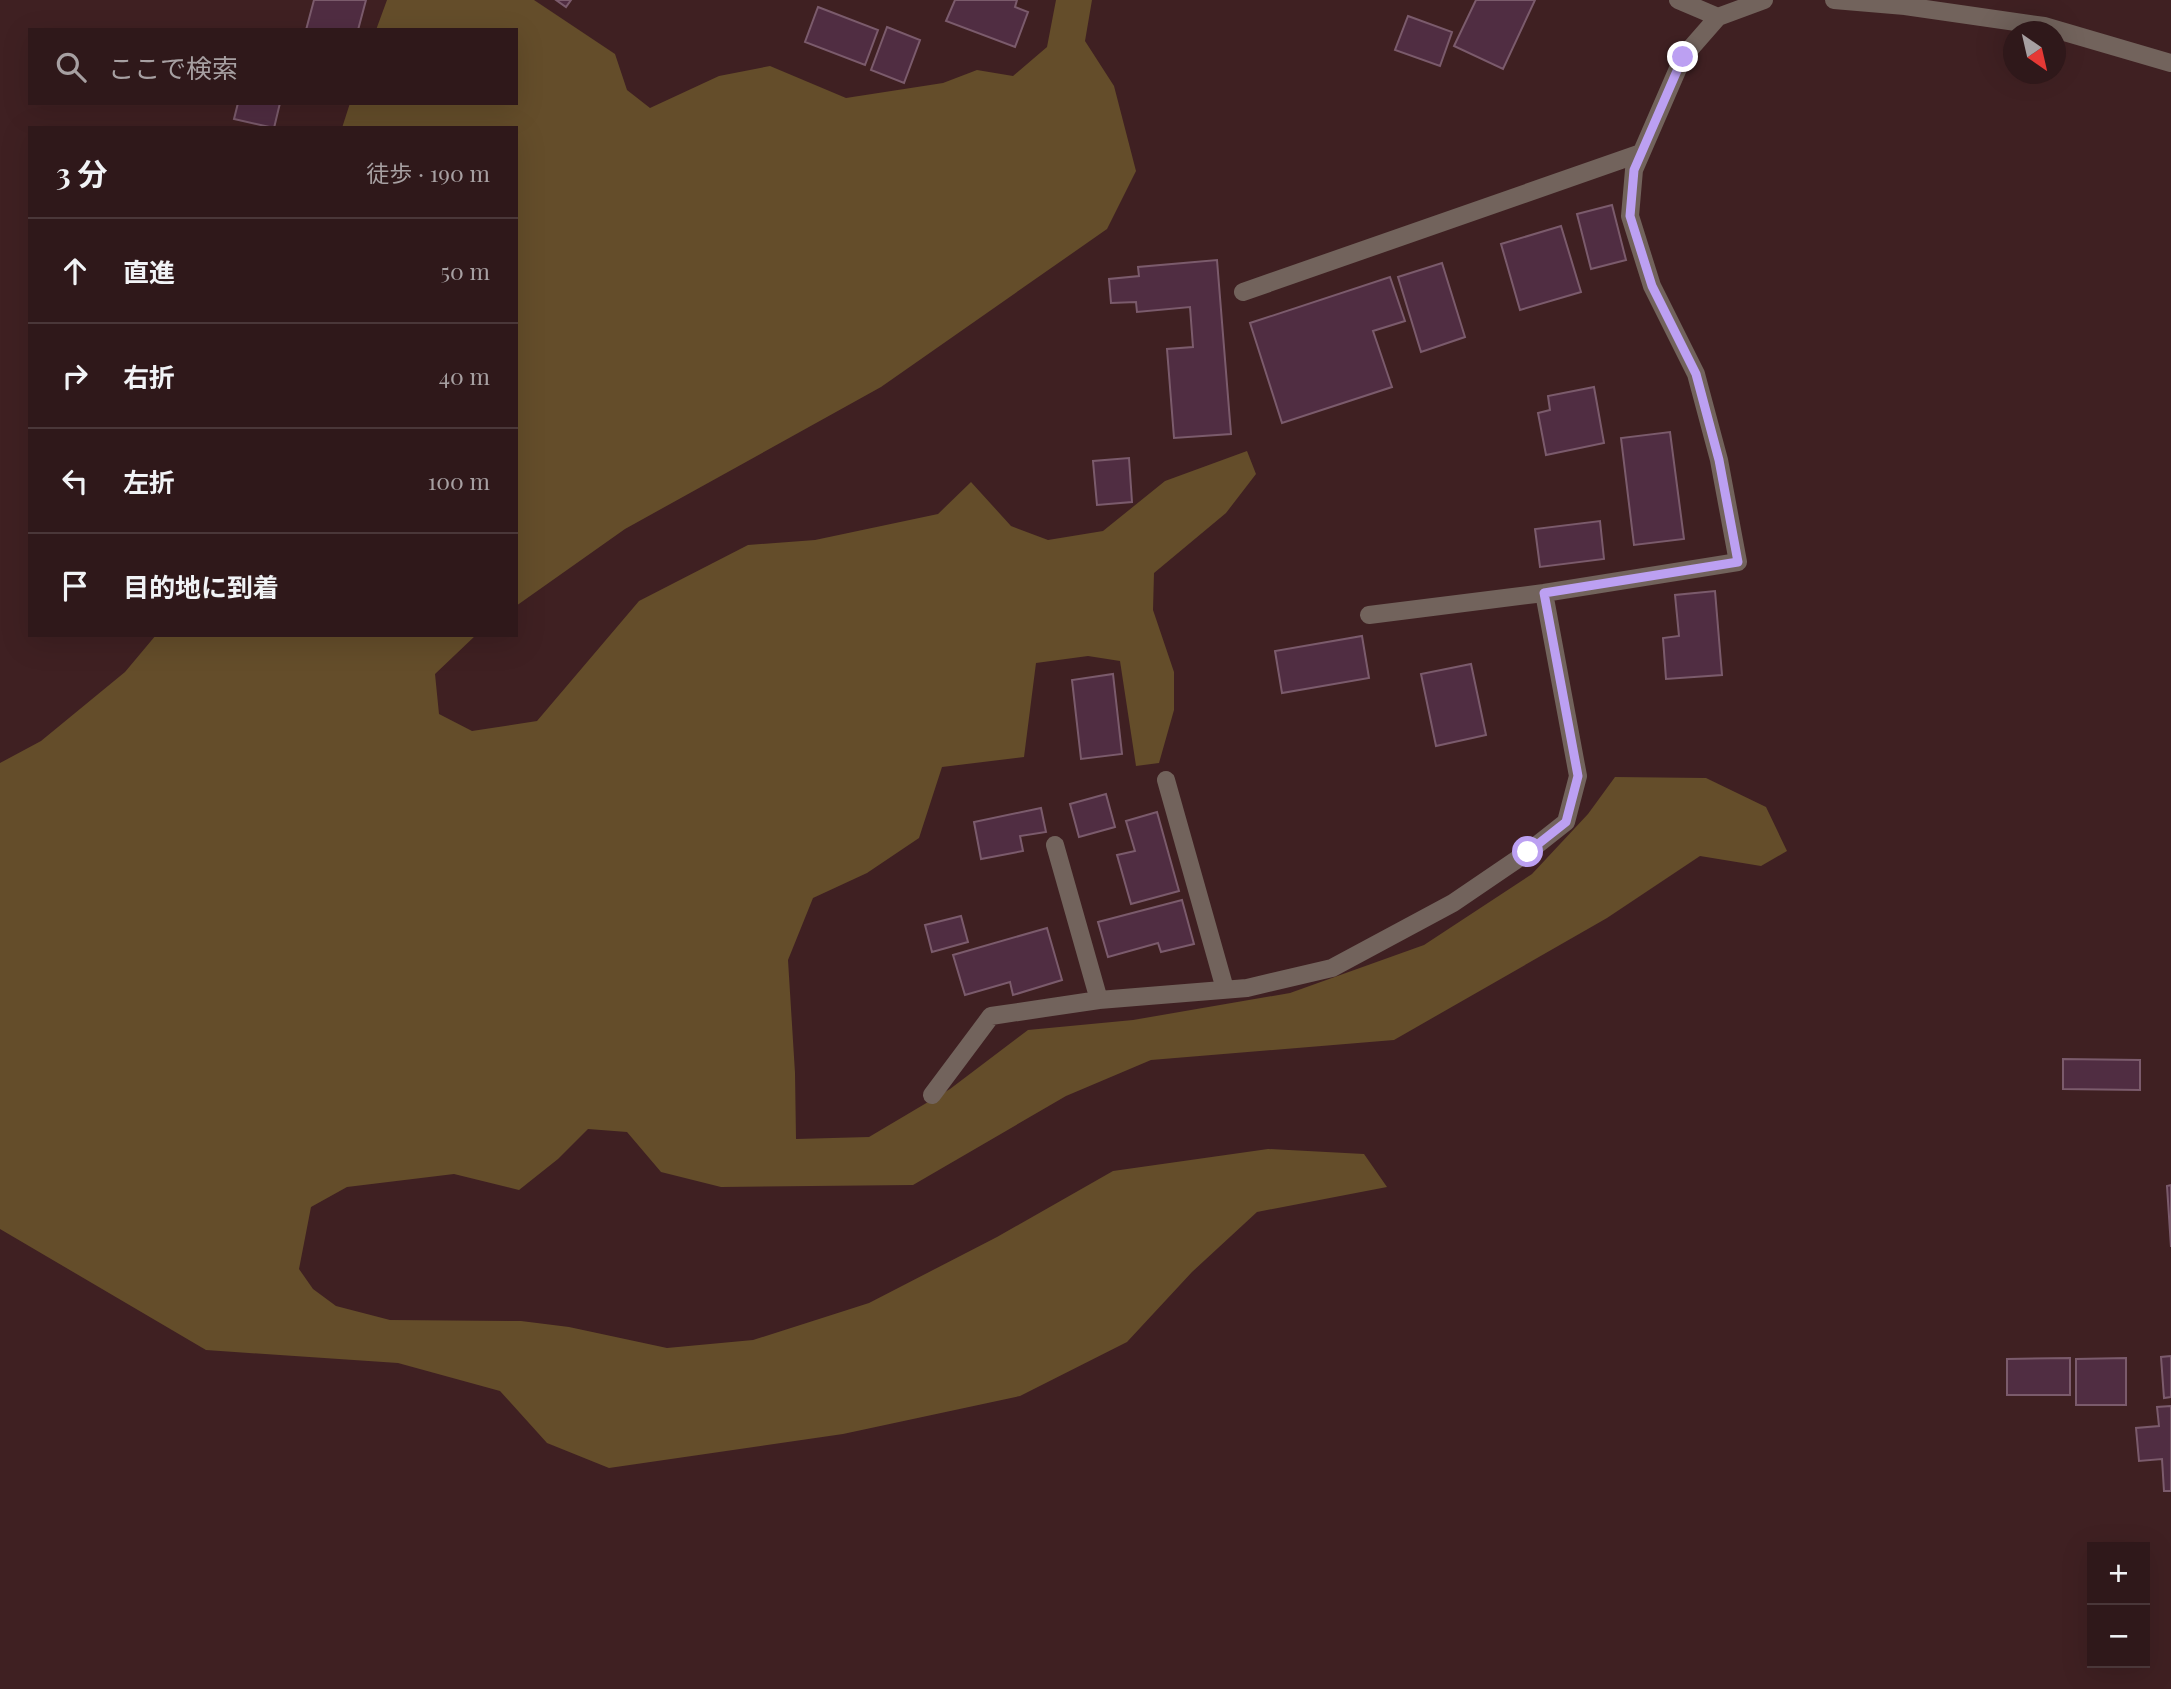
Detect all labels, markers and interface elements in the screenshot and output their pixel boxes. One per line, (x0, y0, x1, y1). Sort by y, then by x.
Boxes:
north arrow (2003, 21, 2066, 84)
search box (28, 28, 518, 105)
route end (1667, 41, 1698, 72)
icon: search (52, 48, 90, 86)
text: ここで検索 (108, 50, 238, 85)
text: 3 分 (56, 153, 107, 193)
text: 徒歩 · 190 m (366, 157, 490, 188)
icon: ahead (56, 252, 94, 290)
text: 直進 (123, 254, 175, 289)
text: 50 m (441, 255, 490, 286)
icon: right (56, 357, 94, 395)
text: 右折 (123, 359, 175, 394)
text: 40 m (439, 360, 490, 391)
icon: left (56, 462, 94, 500)
text: 左折 (123, 464, 175, 499)
text: 100 m (428, 465, 490, 496)
icon: arrive (56, 567, 94, 605)
text: 目的地に到着 (123, 569, 279, 604)
route start (1512, 836, 1543, 867)
map controls (2087, 1542, 2150, 1668)
button: + (2087, 1542, 2150, 1605)
button: − (2087, 1605, 2150, 1668)

